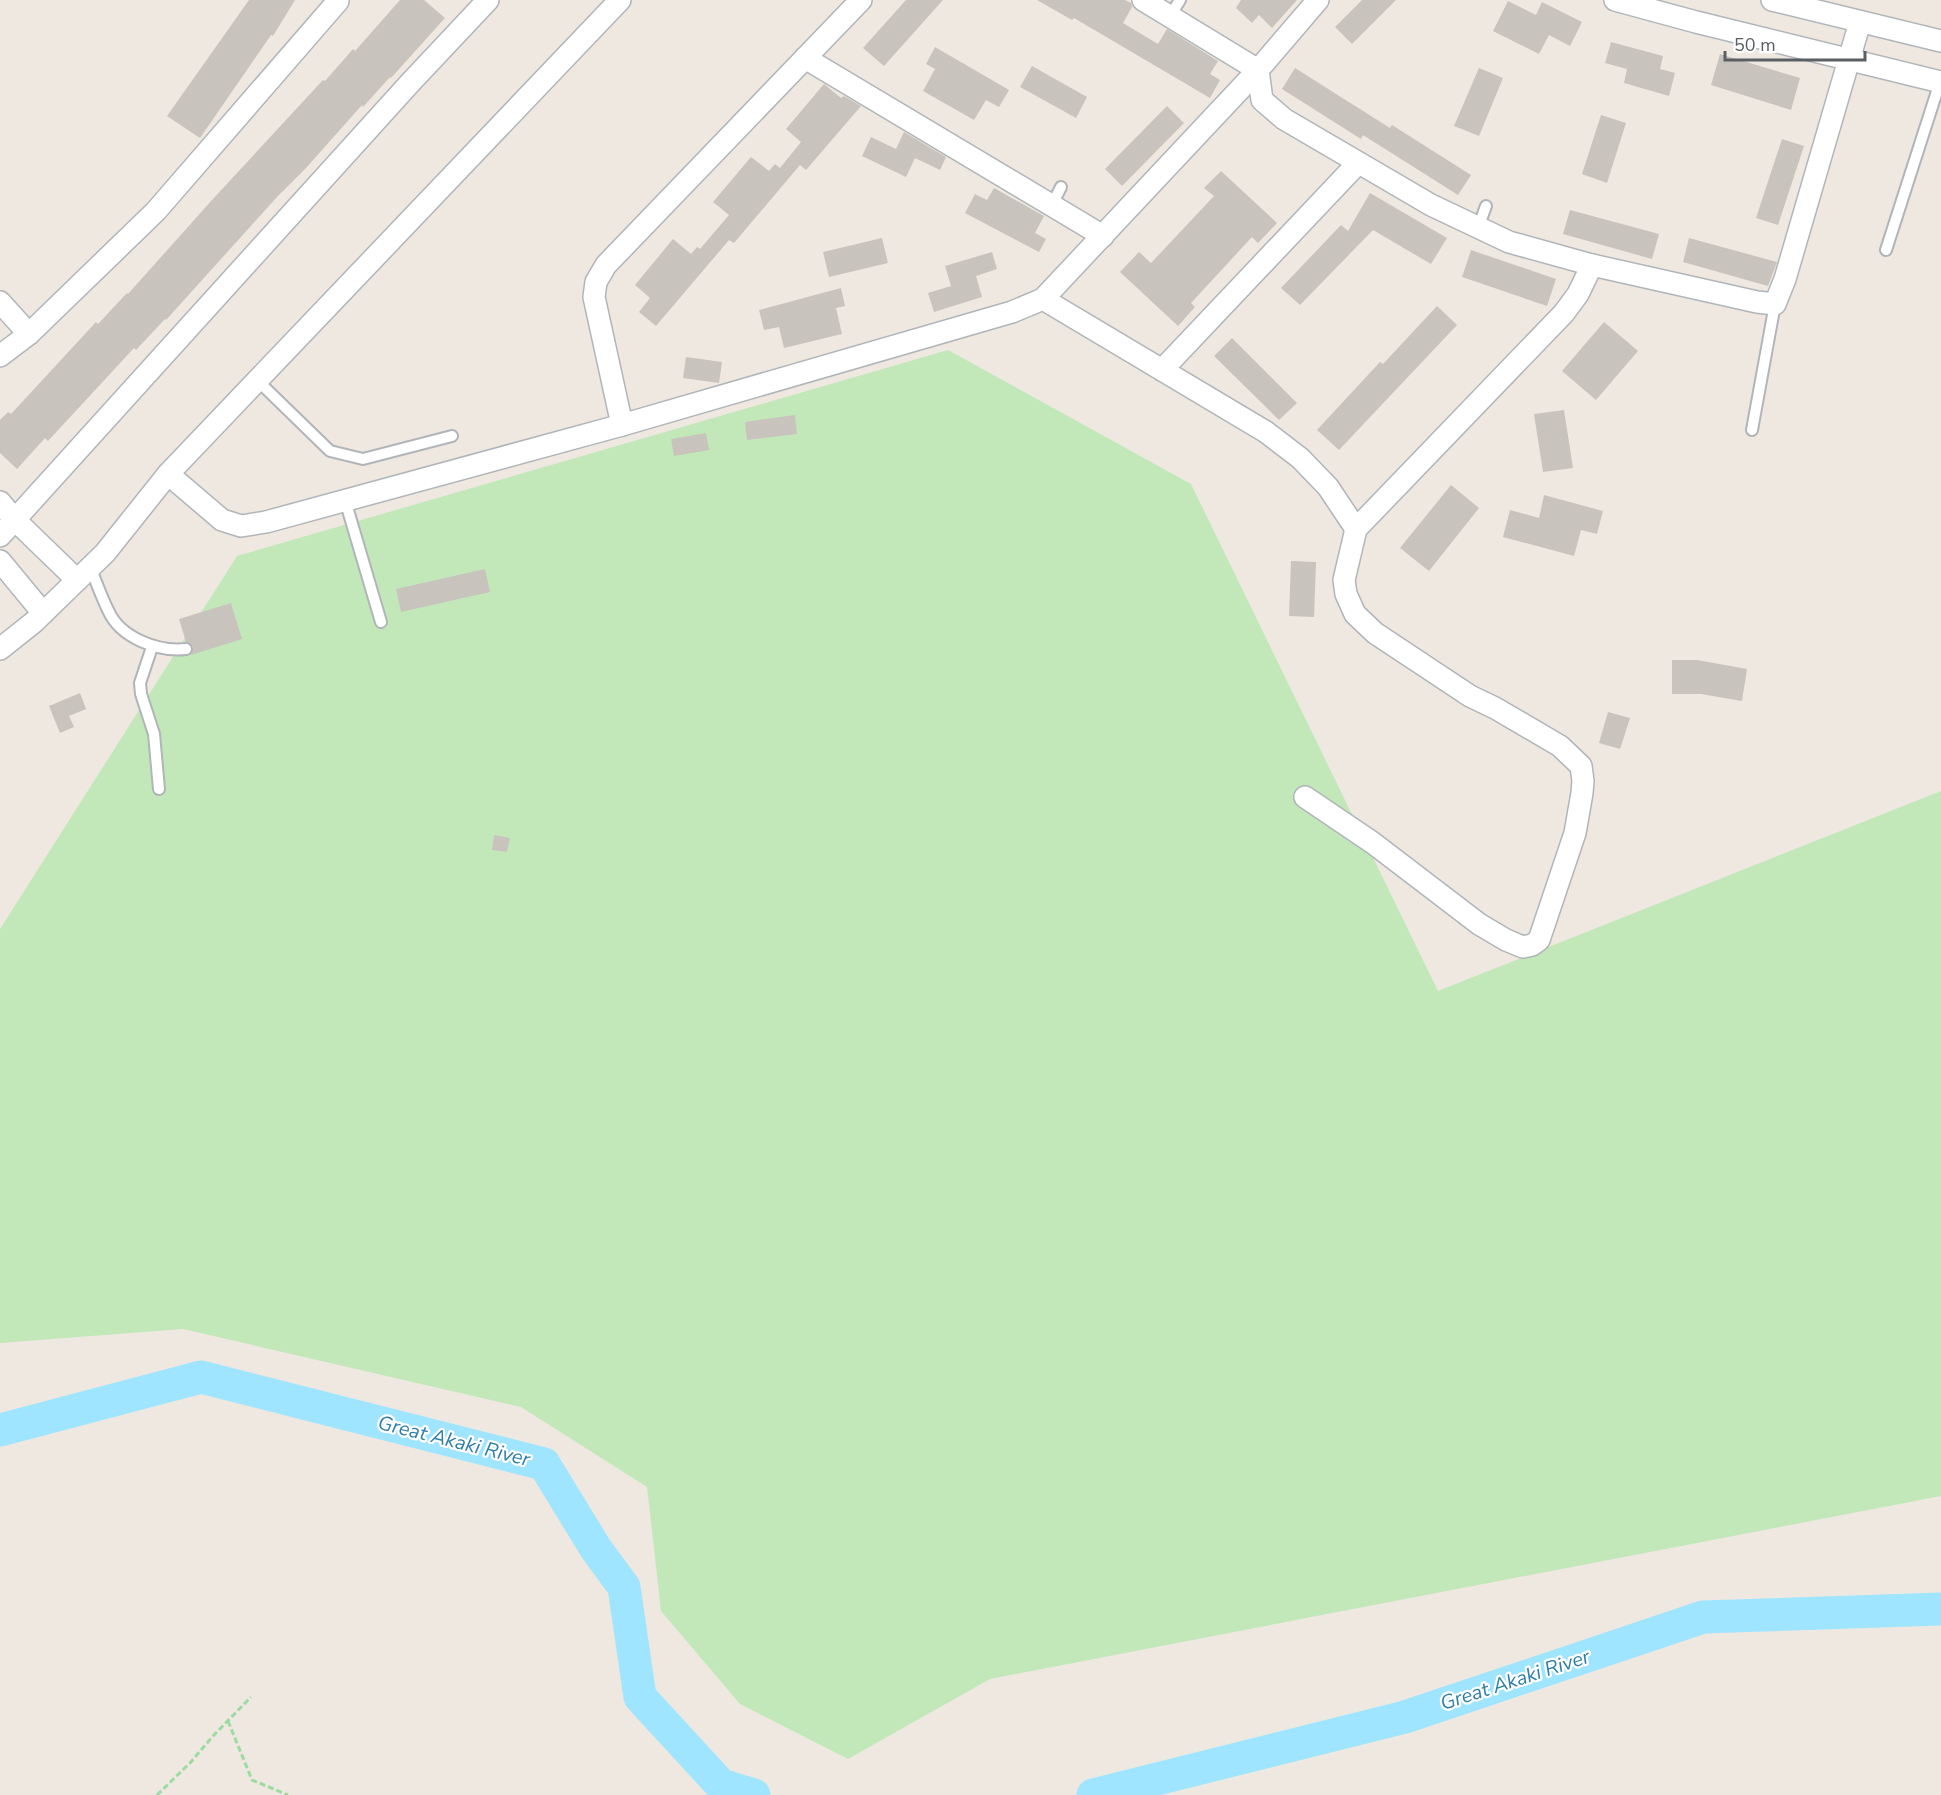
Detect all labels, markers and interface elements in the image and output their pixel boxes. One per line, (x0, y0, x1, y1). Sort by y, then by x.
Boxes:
scale bar (1725, 24, 1864, 62)
text: 50 m (1734, 33, 1776, 57)
water label: Great Akaki River (375, 1409, 534, 1473)
water label: Great Akaki River (1437, 1643, 1594, 1717)

